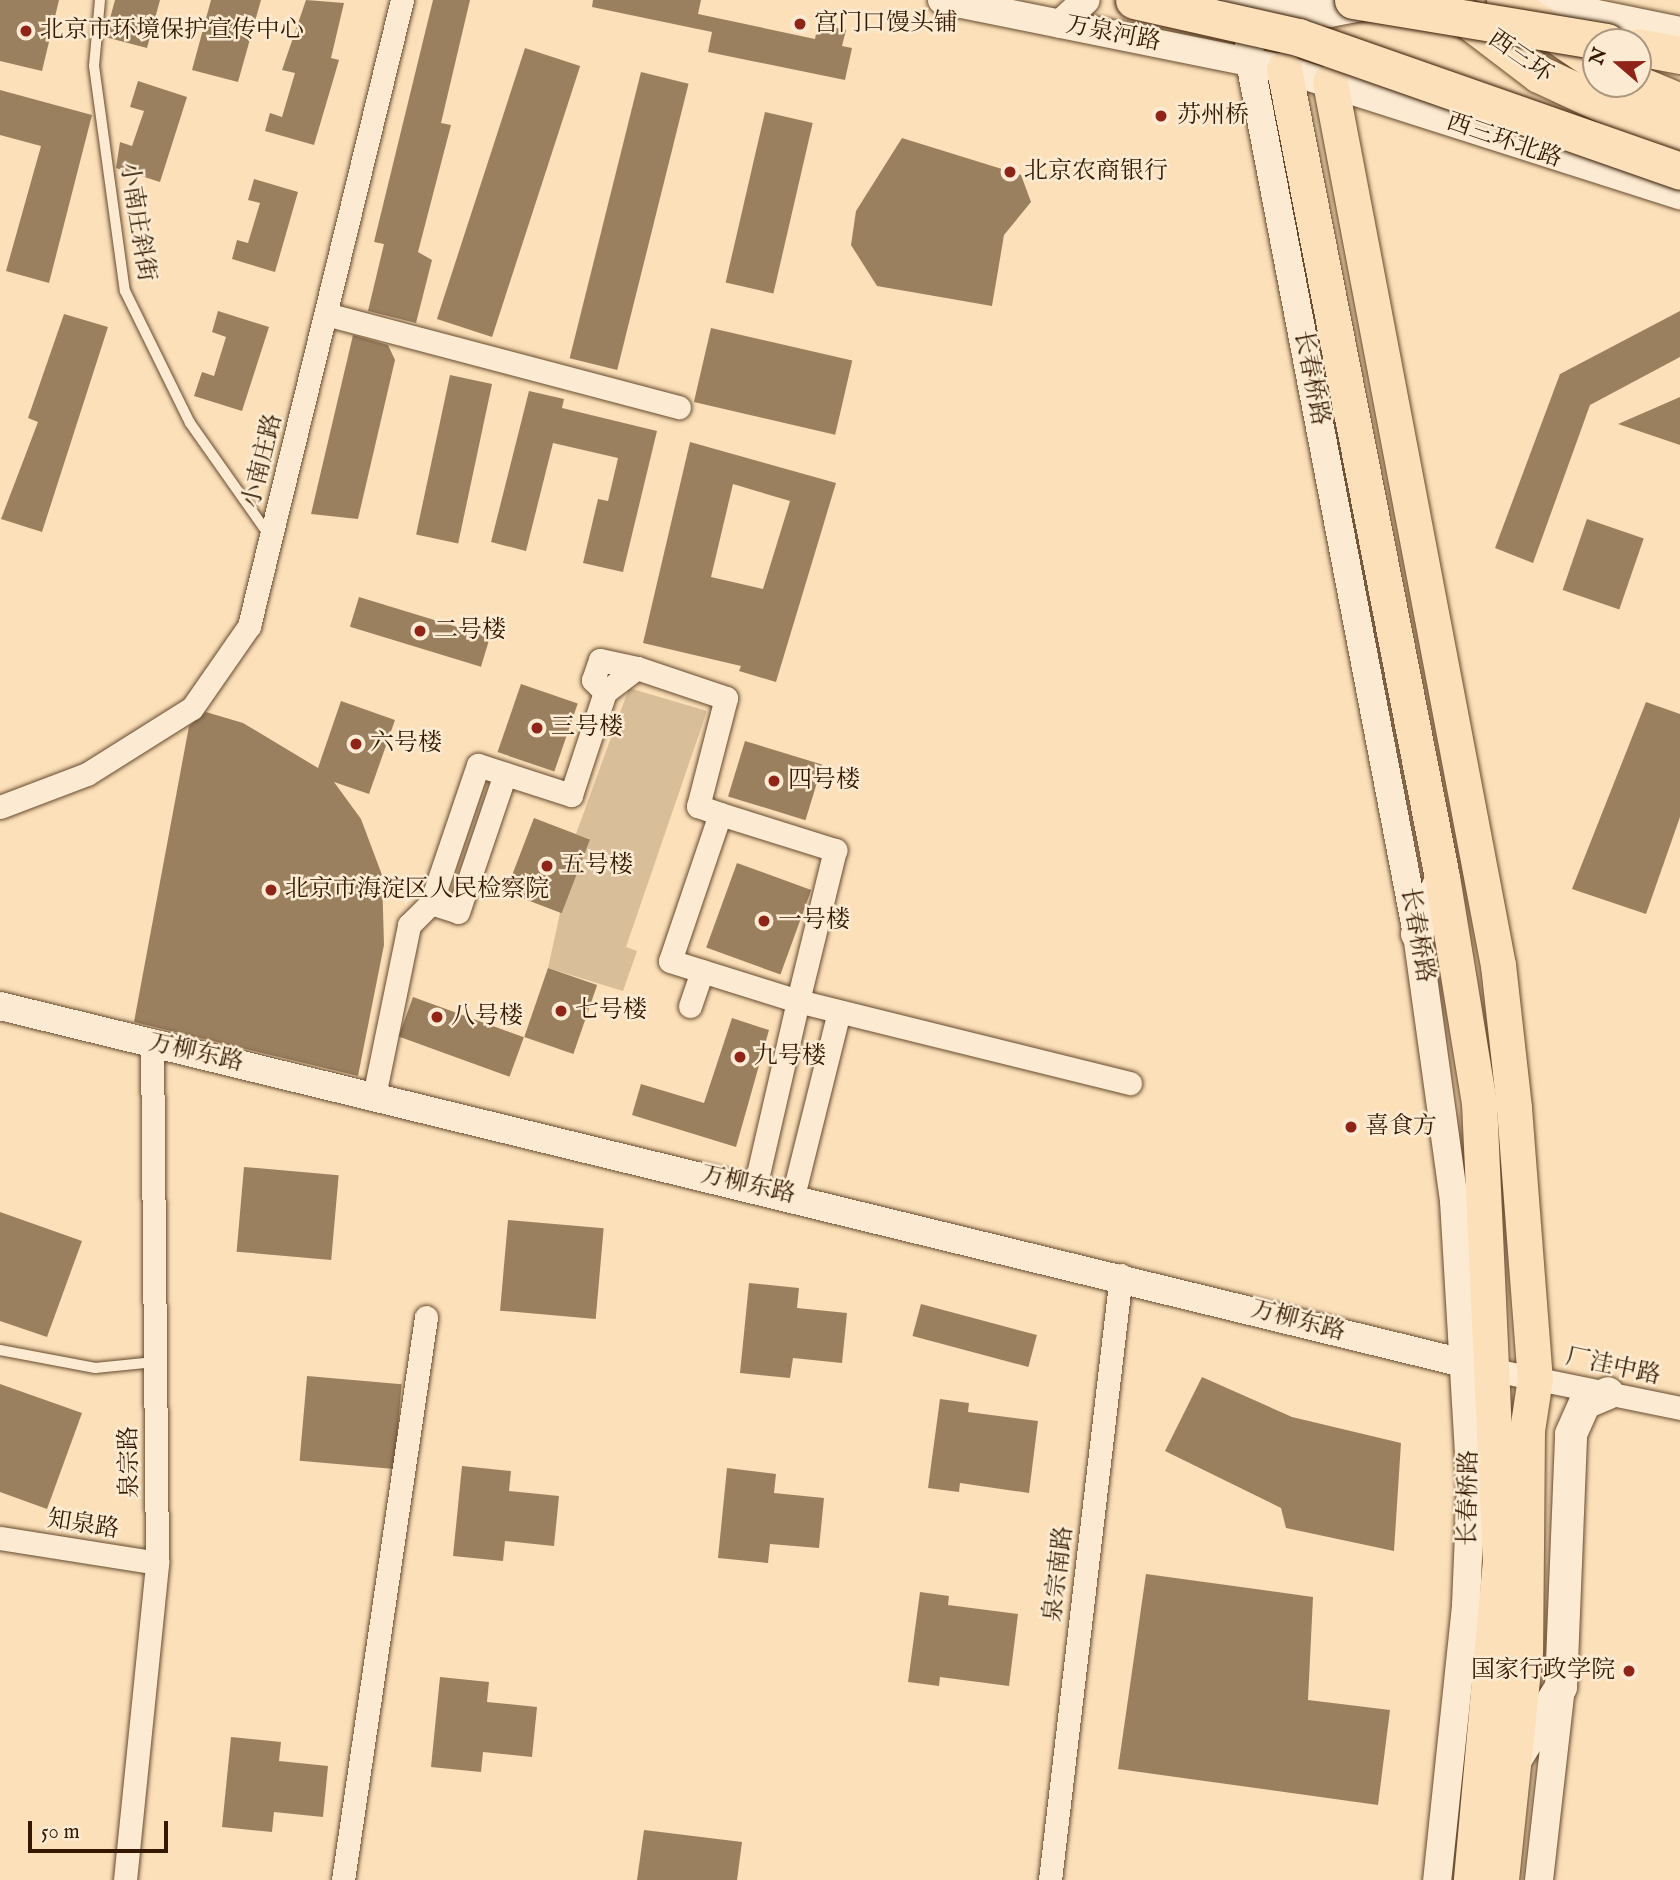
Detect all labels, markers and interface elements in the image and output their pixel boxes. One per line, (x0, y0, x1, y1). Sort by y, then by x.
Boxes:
place label: 宫门口馒头铺 (814, 10, 958, 38)
street label: 万泉河路 (1063, 11, 1163, 57)
marker: 宫门口馒头铺 (792, 16, 808, 32)
place label: 北京市环境保护宣传中心 (40, 17, 304, 45)
marker: 北京市环境保护宣传中心 (18, 23, 34, 39)
street label: 西三环 (1482, 25, 1558, 89)
north arrow (1582, 28, 1652, 98)
text: N (1585, 45, 1613, 68)
place label: 苏州桥 (1177, 102, 1249, 130)
marker: 苏州桥 (1151, 106, 1171, 126)
street label: 西三环北路 (1443, 108, 1565, 174)
place label: 北京农商银行 (1024, 158, 1168, 186)
street label: 小南庄斜街 (113, 160, 161, 284)
marker: 北京农商银行 (1002, 164, 1018, 180)
street label: 长春桥路 (1288, 328, 1334, 428)
street label: 小南庄路 (237, 411, 289, 511)
place label: 二号楼 (434, 617, 506, 645)
marker: 二号楼 (412, 623, 428, 639)
place label: 三号楼 (551, 714, 623, 742)
marker: 三号楼 (529, 720, 545, 736)
place label: 六号楼 (370, 730, 442, 758)
marker: 六号楼 (348, 736, 364, 752)
place label: 四号楼 (788, 767, 860, 795)
marker: 四号楼 (766, 773, 782, 789)
place label: 五号楼 (561, 852, 633, 880)
marker: 五号楼 (539, 858, 555, 874)
place label: 北京市海淀区人民检察院 (285, 876, 549, 904)
marker: 北京市海淀区人民检察院 (263, 882, 279, 898)
street label: 长春桥路 (1394, 885, 1440, 985)
place label: 一号楼 (778, 907, 850, 935)
marker: 一号楼 (756, 913, 772, 929)
place label: 七号楼 (575, 997, 647, 1025)
place label: 八号楼 (451, 1003, 523, 1031)
marker: 七号楼 (553, 1003, 569, 1019)
marker: 八号楼 (429, 1009, 445, 1025)
street label: 万柳东路 (146, 1028, 246, 1078)
place label: 九号楼 (754, 1043, 826, 1071)
marker: 九号楼 (732, 1049, 748, 1065)
place label: 喜食方 (1365, 1113, 1437, 1141)
marker: 喜食方 (1343, 1119, 1359, 1135)
street label: 万柳东路 (698, 1160, 798, 1210)
street label: 万柳东路 (1248, 1295, 1348, 1347)
street label: 厂洼中路 (1563, 1343, 1663, 1391)
street label: 泉宗路 (115, 1426, 145, 1498)
street label: 长春桥路 (1454, 1450, 1484, 1546)
street label: 知泉路 (45, 1505, 121, 1545)
street label: 泉宗南路 (1039, 1525, 1079, 1623)
place label: 国家行政学院 (1471, 1657, 1615, 1685)
marker: 国家行政学院 (1621, 1663, 1637, 1679)
scale bar (32, 1806, 172, 1850)
text: 50 m (41, 1819, 80, 1846)

